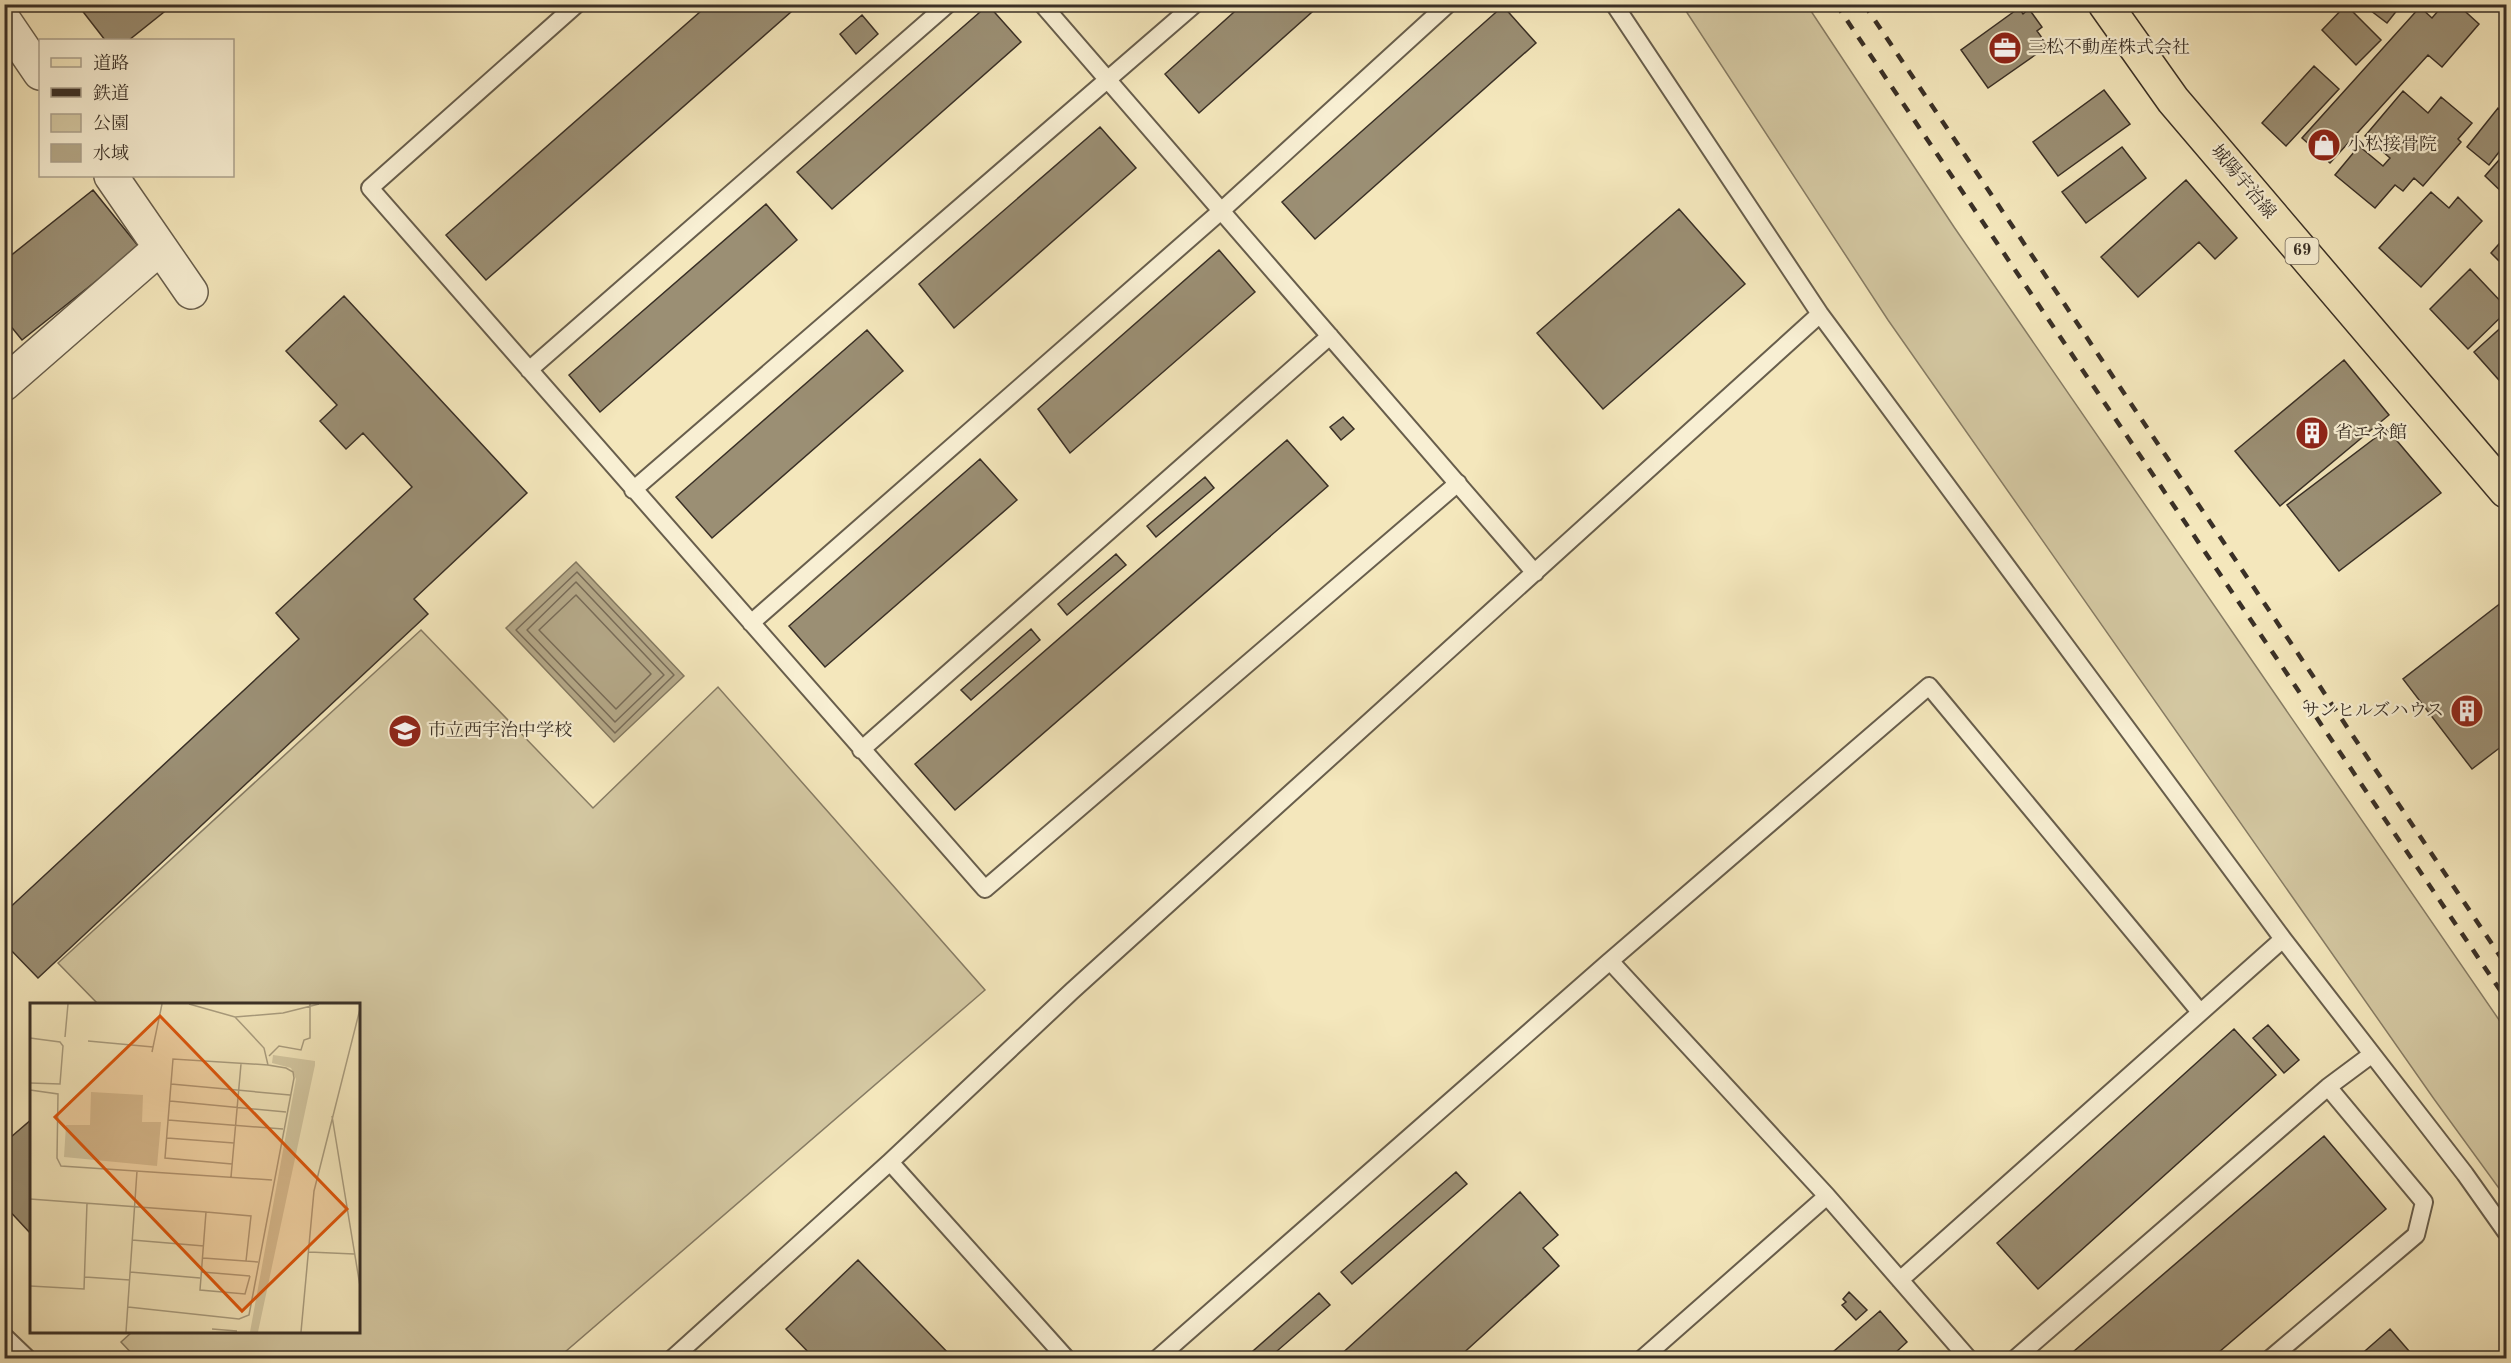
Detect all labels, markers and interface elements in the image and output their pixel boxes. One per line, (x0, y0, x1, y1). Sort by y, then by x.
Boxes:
office icon: 三松不動産株式会社 (1987, 30, 2023, 66)
place label: 三松不動産株式会社 (2028, 37, 2190, 57)
legend (39, 39, 234, 177)
text: 道路 (93, 53, 129, 73)
text: 鉄道 (93, 83, 129, 103)
text: 公園 (93, 114, 129, 133)
shop icon: 小松接骨院 (2306, 127, 2342, 163)
place label: 小松接骨院 (2347, 134, 2437, 154)
street label: 城陽宇治線 (2207, 140, 2280, 222)
text: 水域 (93, 143, 129, 163)
road number: 69 (2286, 238, 2318, 264)
building icon: 省エネ館 (2294, 415, 2330, 451)
place label: 省エネ館 (2335, 422, 2407, 442)
building icon: サンヒルズハウス (2449, 693, 2485, 729)
place label: サンヒルズハウス (2302, 701, 2444, 720)
school or university icon: 市立西宇治中学校 (387, 713, 423, 749)
place label: 市立西宇治中学校 (428, 720, 572, 740)
inset map (30, 1003, 360, 1333)

